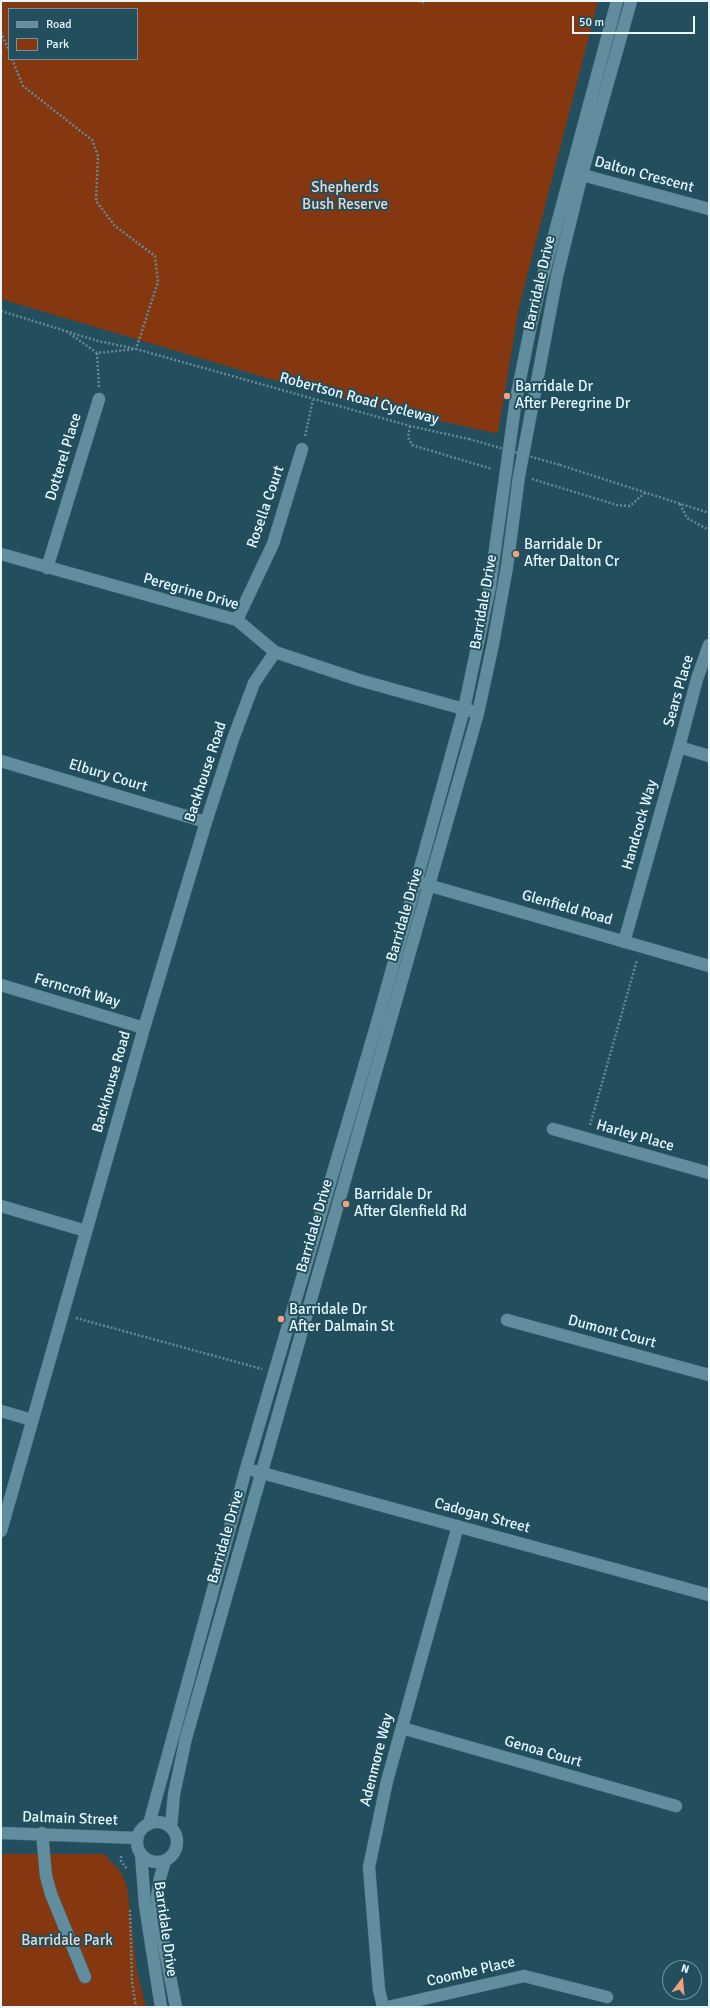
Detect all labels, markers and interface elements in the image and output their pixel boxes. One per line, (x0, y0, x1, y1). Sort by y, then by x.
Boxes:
legend (8, 8, 138, 60)
scale bar (574, 8, 697, 34)
text: 50 m (579, 15, 604, 30)
text: Road (46, 17, 72, 32)
text: Park (46, 37, 69, 52)
street label: Dalton Crescent (592, 153, 696, 197)
park label: Shepherds Bush Reserve (302, 179, 388, 214)
street label: Barridale Drive (520, 234, 560, 332)
street label: Robertson Road Cycleway (277, 369, 441, 429)
place label: Barridale Dr After Peregrine Dr (515, 378, 630, 413)
marker: Barridale Dr After Peregrine Dr (502, 391, 512, 401)
street label: Dotterel Place (42, 411, 86, 503)
street label: Rosella Court (243, 463, 289, 551)
place label: Barridale Dr After Dalton Cr (524, 536, 619, 571)
marker: Barridale Dr After Dalton Cr (511, 549, 521, 559)
street label: Barridale Drive (467, 553, 501, 651)
street label: Peregrine Drive (141, 570, 241, 614)
street label: Sears Place (660, 653, 698, 729)
street label: Backhouse Road (181, 719, 231, 825)
street label: Elbury Court (67, 756, 149, 796)
street label: Handcock Way (619, 778, 661, 872)
street label: Barridale Drive (383, 866, 427, 964)
street label: Glenfield Road (520, 886, 614, 930)
street label: Ferncroft Way (32, 970, 122, 1012)
street label: Backhouse Road (89, 1029, 135, 1135)
street label: Harley Place (594, 1116, 676, 1156)
street label: Barridale Drive (293, 1177, 337, 1275)
place label: Barridale Dr After Glenfield Rd (354, 1186, 467, 1221)
marker: Barridale Dr After Glenfield Rd (341, 1199, 351, 1209)
place label: Barridale Dr After Dalmain St (289, 1301, 394, 1336)
street label: Dumont Court (566, 1312, 658, 1352)
marker: Barridale Dr After Dalmain St (276, 1314, 286, 1324)
street label: Barridale Drive (204, 1488, 248, 1586)
street label: Cadogan Street (432, 1495, 532, 1537)
street label: Adenmore Way (357, 1712, 397, 1808)
street label: Genoa Court (502, 1732, 584, 1772)
street label: Dalmain Street (22, 1808, 118, 1830)
street label: Barridale Drive (149, 1880, 181, 1978)
park label: Barridale Park (21, 1932, 113, 1950)
street label: Coombe Place (425, 1953, 517, 1991)
north arrow (662, 1960, 702, 2000)
text: N (680, 1962, 691, 1976)

